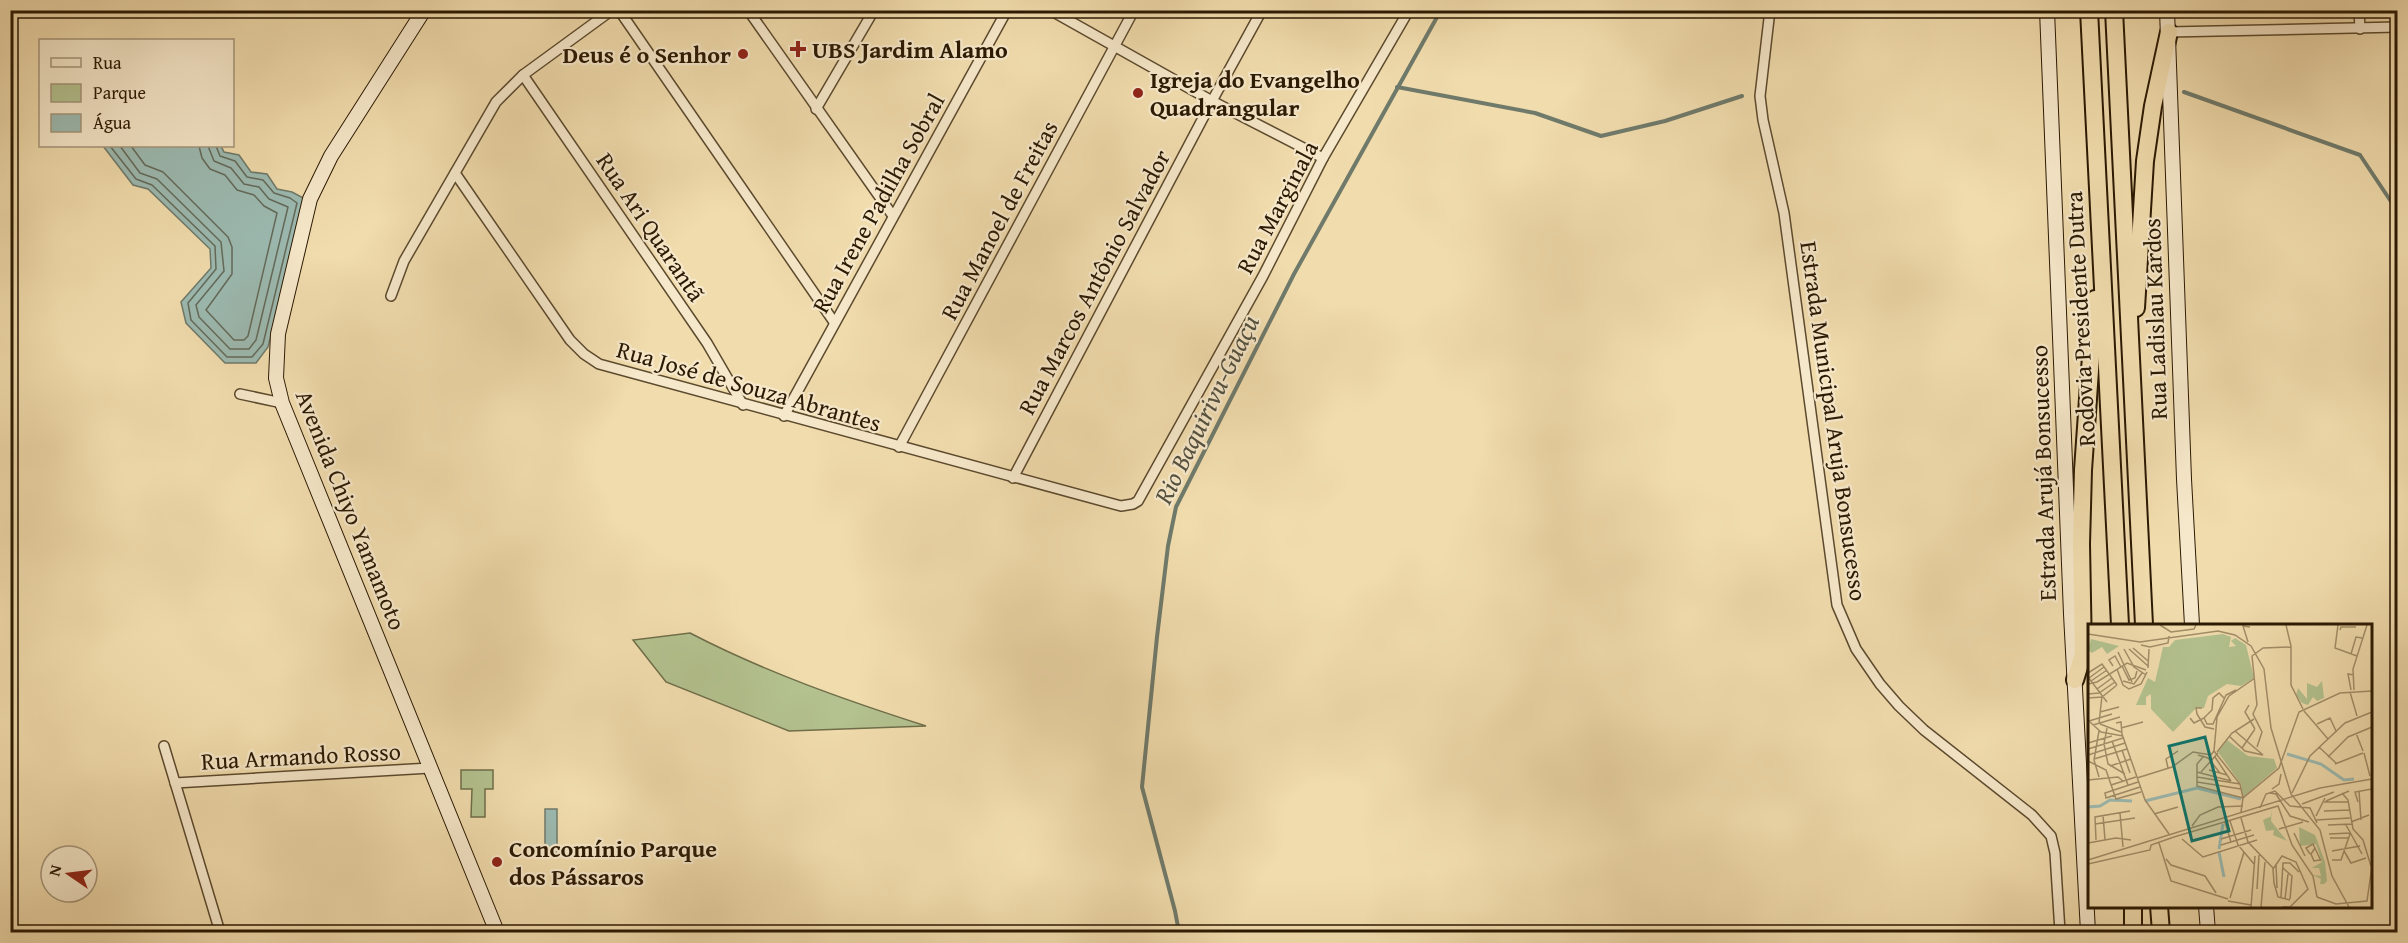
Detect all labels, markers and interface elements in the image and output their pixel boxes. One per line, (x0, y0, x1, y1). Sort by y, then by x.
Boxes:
place label: UBS Jardim Alamo (812, 32, 1008, 67)
place label: Deus é o Senhor (563, 37, 731, 72)
legend (39, 39, 234, 147)
marker: UBS Jardim Alamo (789, 40, 807, 58)
marker: Deus é o Senhor (736, 47, 750, 61)
text: Rua (93, 49, 122, 76)
place label: Igreja do Evangelho Quadrangular (1150, 62, 1360, 125)
text: Parque (93, 79, 146, 106)
marker: Igreja do Evangelho Quadrangular (1131, 86, 1145, 100)
street label: Rua Irene Padilha Sobral (803, 87, 953, 319)
text: Água (93, 109, 132, 136)
street label: Rua Manoel de Freitas (932, 114, 1066, 326)
street label: Rua Marginala (1227, 134, 1327, 280)
street label: Rua Marcos Antônio Salvador (1009, 143, 1179, 421)
street label: Rua Ari Quarantã (588, 145, 714, 309)
street label: Rodovia Presidente Dutra (2056, 190, 2104, 447)
street label: Rua Ladislau Kardos (2134, 218, 2176, 420)
street label: Estrada Municipal Aruja Bonsucesso (1791, 239, 1877, 603)
water label: Rio Baquirivu-Guaçu (1143, 308, 1269, 511)
street label: Rua José de Souza Abrantes (613, 331, 885, 441)
street label: Estrada Arujá Bonsucesso (2021, 344, 2065, 602)
street label: Avenida Chiyo Yamamoto (287, 385, 415, 635)
inset map (2088, 624, 2372, 907)
street label: Rua Armando Rosso (200, 733, 402, 779)
place label: Concomínio Parque dos Pássaros (509, 831, 717, 894)
north arrow (39, 844, 99, 904)
marker: Concomínio Parque dos Pássaros (490, 855, 504, 869)
text: N (42, 862, 67, 878)

